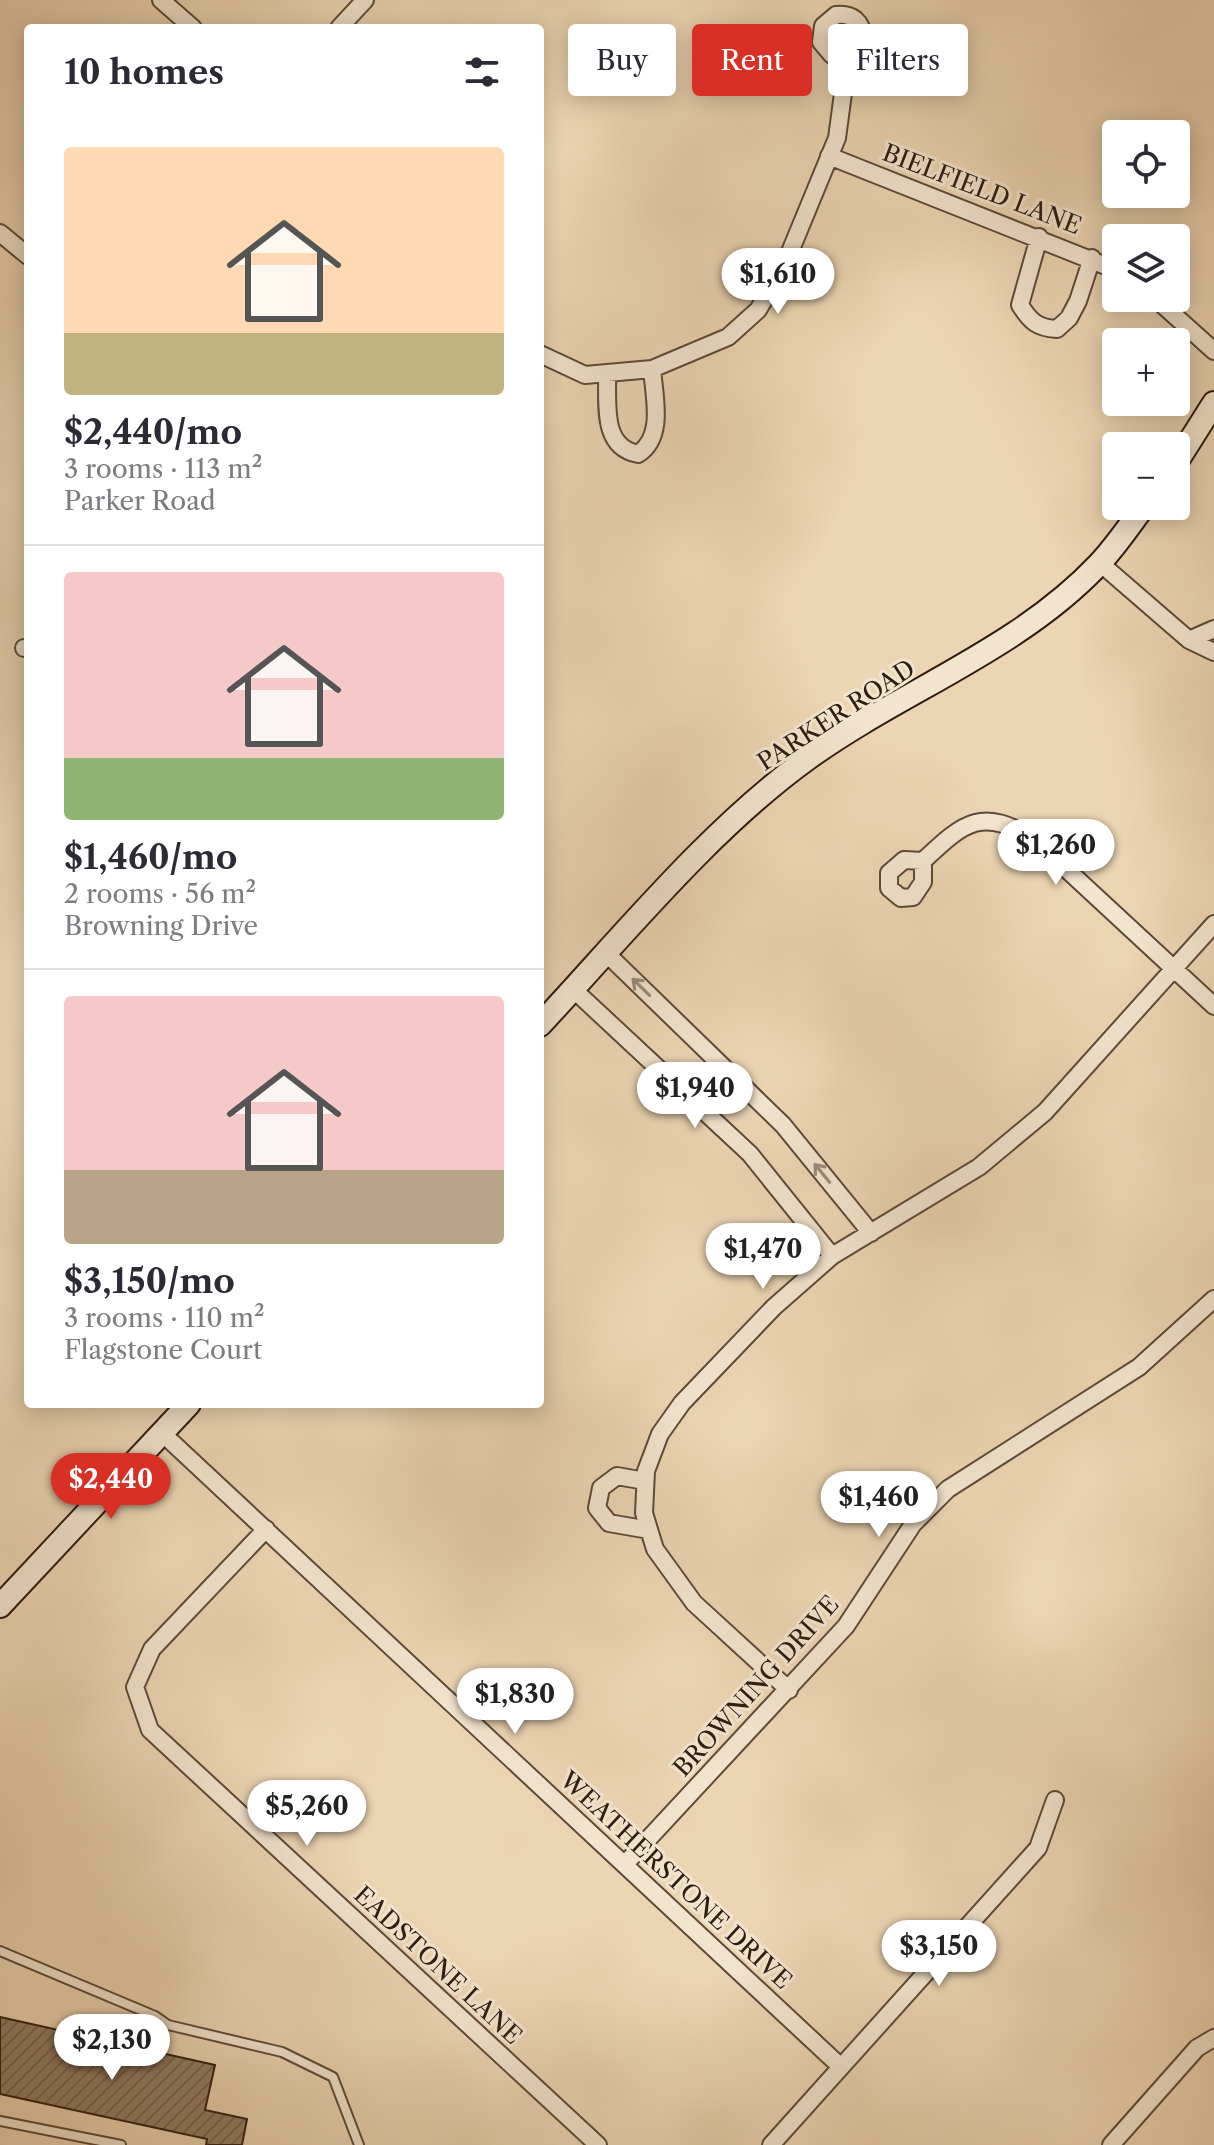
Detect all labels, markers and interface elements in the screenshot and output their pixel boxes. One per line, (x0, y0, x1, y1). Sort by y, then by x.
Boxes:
chip: Buy (568, 24, 676, 96)
chip: Rent (692, 24, 812, 96)
chip: Filters (828, 24, 968, 96)
icon: filters (460, 50, 504, 94)
text: 10 homes (64, 51, 224, 93)
map controls (1102, 120, 1190, 520)
button: locate (1102, 120, 1190, 208)
street label: BIELFIELD LANE (879, 138, 1085, 240)
icon: home (212, 199, 356, 343)
button: layers (1102, 224, 1190, 312)
pin: $1,610 (713, 248, 843, 316)
text: $1,610 (740, 258, 816, 290)
button: + (1102, 328, 1190, 416)
text: $2,440/mo (64, 411, 242, 453)
button: − (1102, 432, 1190, 520)
text: 3 rooms · 113 m² (64, 453, 262, 485)
text: Parker Road (64, 485, 216, 517)
icon: home (212, 624, 356, 768)
street label: PARKER ROAD (752, 653, 920, 777)
pin: $1,260 (991, 819, 1121, 887)
text: $1,260 (1016, 829, 1096, 861)
text: $1,460/mo (64, 836, 237, 878)
text: 2 rooms · 56 m² (64, 878, 256, 910)
text: Browning Drive (64, 910, 258, 942)
one-way arrow (632, 978, 651, 997)
icon: home (212, 1048, 356, 1192)
pin: $1,940 (630, 1062, 760, 1130)
text: $1,940 (655, 1072, 735, 1104)
one-way arrow (813, 1163, 831, 1184)
pin: $1,470 (698, 1223, 828, 1291)
text: $1,470 (724, 1233, 802, 1265)
text: $3,150/mo (64, 1260, 235, 1302)
text: 3 rooms · 110 m² (64, 1302, 265, 1334)
text: Flagstone Court (64, 1334, 262, 1366)
pin: $2,440 (46, 1453, 176, 1521)
text: $2,440 (69, 1463, 153, 1495)
pin: $1,460 (814, 1471, 944, 1539)
text: $1,460 (839, 1481, 919, 1513)
street label: BROWNING DRIVE (667, 1590, 845, 1782)
pin: $1,830 (450, 1668, 580, 1736)
text: $1,830 (475, 1678, 555, 1710)
street label: WEATHERSTONE DRIVE (554, 1764, 798, 1995)
pin: $5,260 (242, 1780, 372, 1848)
text: $5,260 (265, 1790, 349, 1822)
street label: EADSTONE LANE (348, 1880, 528, 2050)
pin: $3,150 (874, 1920, 1004, 1988)
text: $3,150 (900, 1930, 978, 1962)
pin: $2,130 (47, 2014, 177, 2082)
text: $2,130 (72, 2024, 152, 2056)

